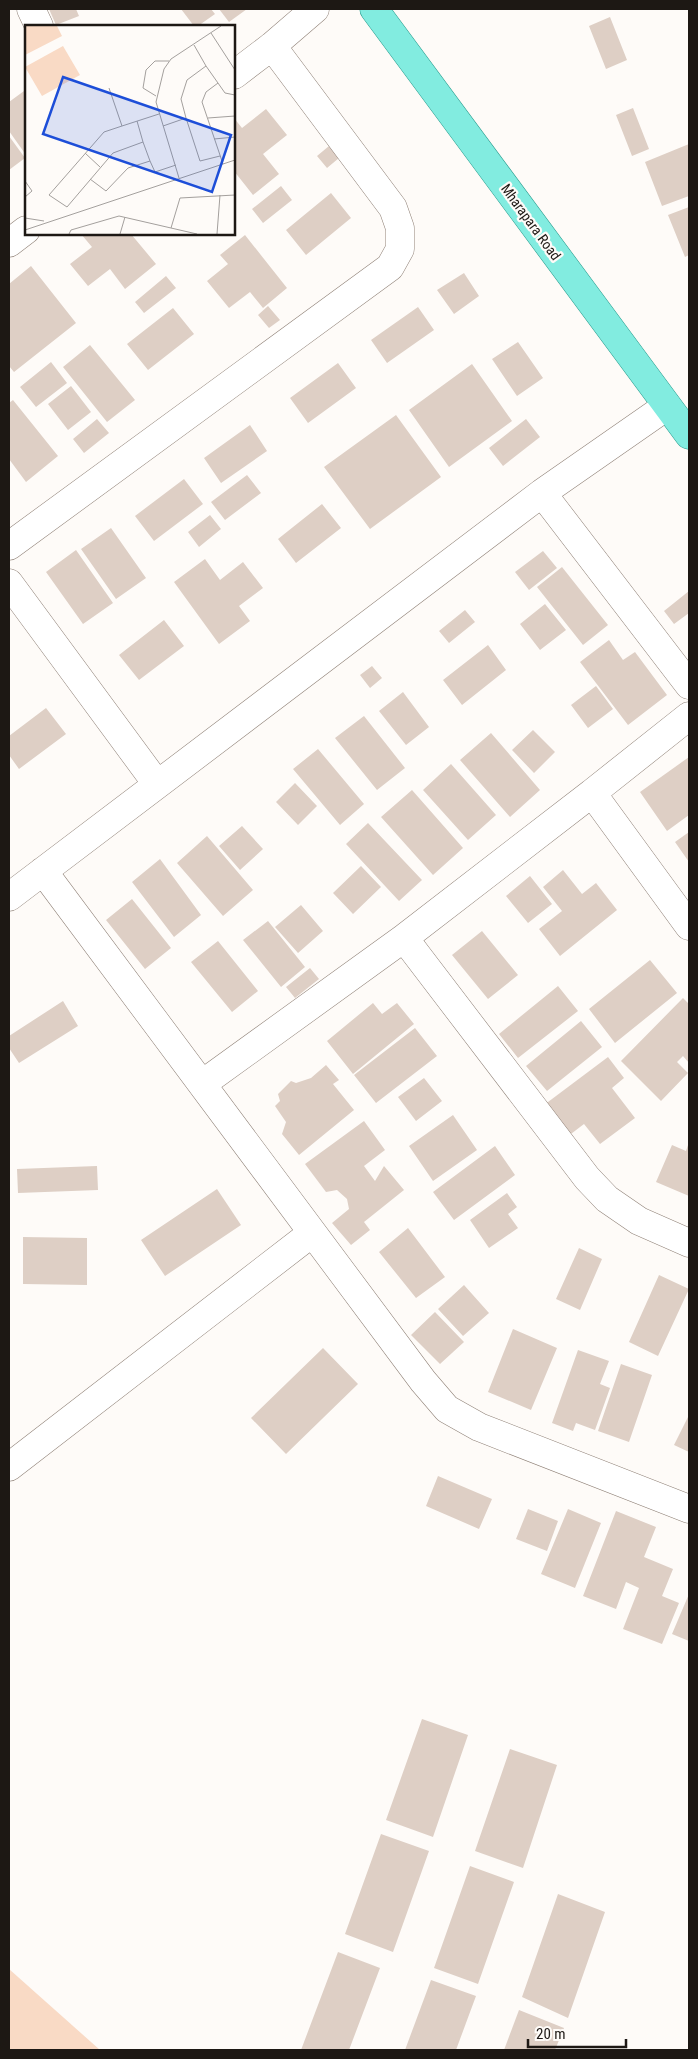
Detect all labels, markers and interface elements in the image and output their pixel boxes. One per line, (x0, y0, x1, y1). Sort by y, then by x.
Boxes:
inset map (25, 25, 235, 235)
street label: Mharapara Road (498, 181, 564, 263)
scale bar (528, 2016, 626, 2048)
text: 20 m (536, 2025, 566, 2043)

